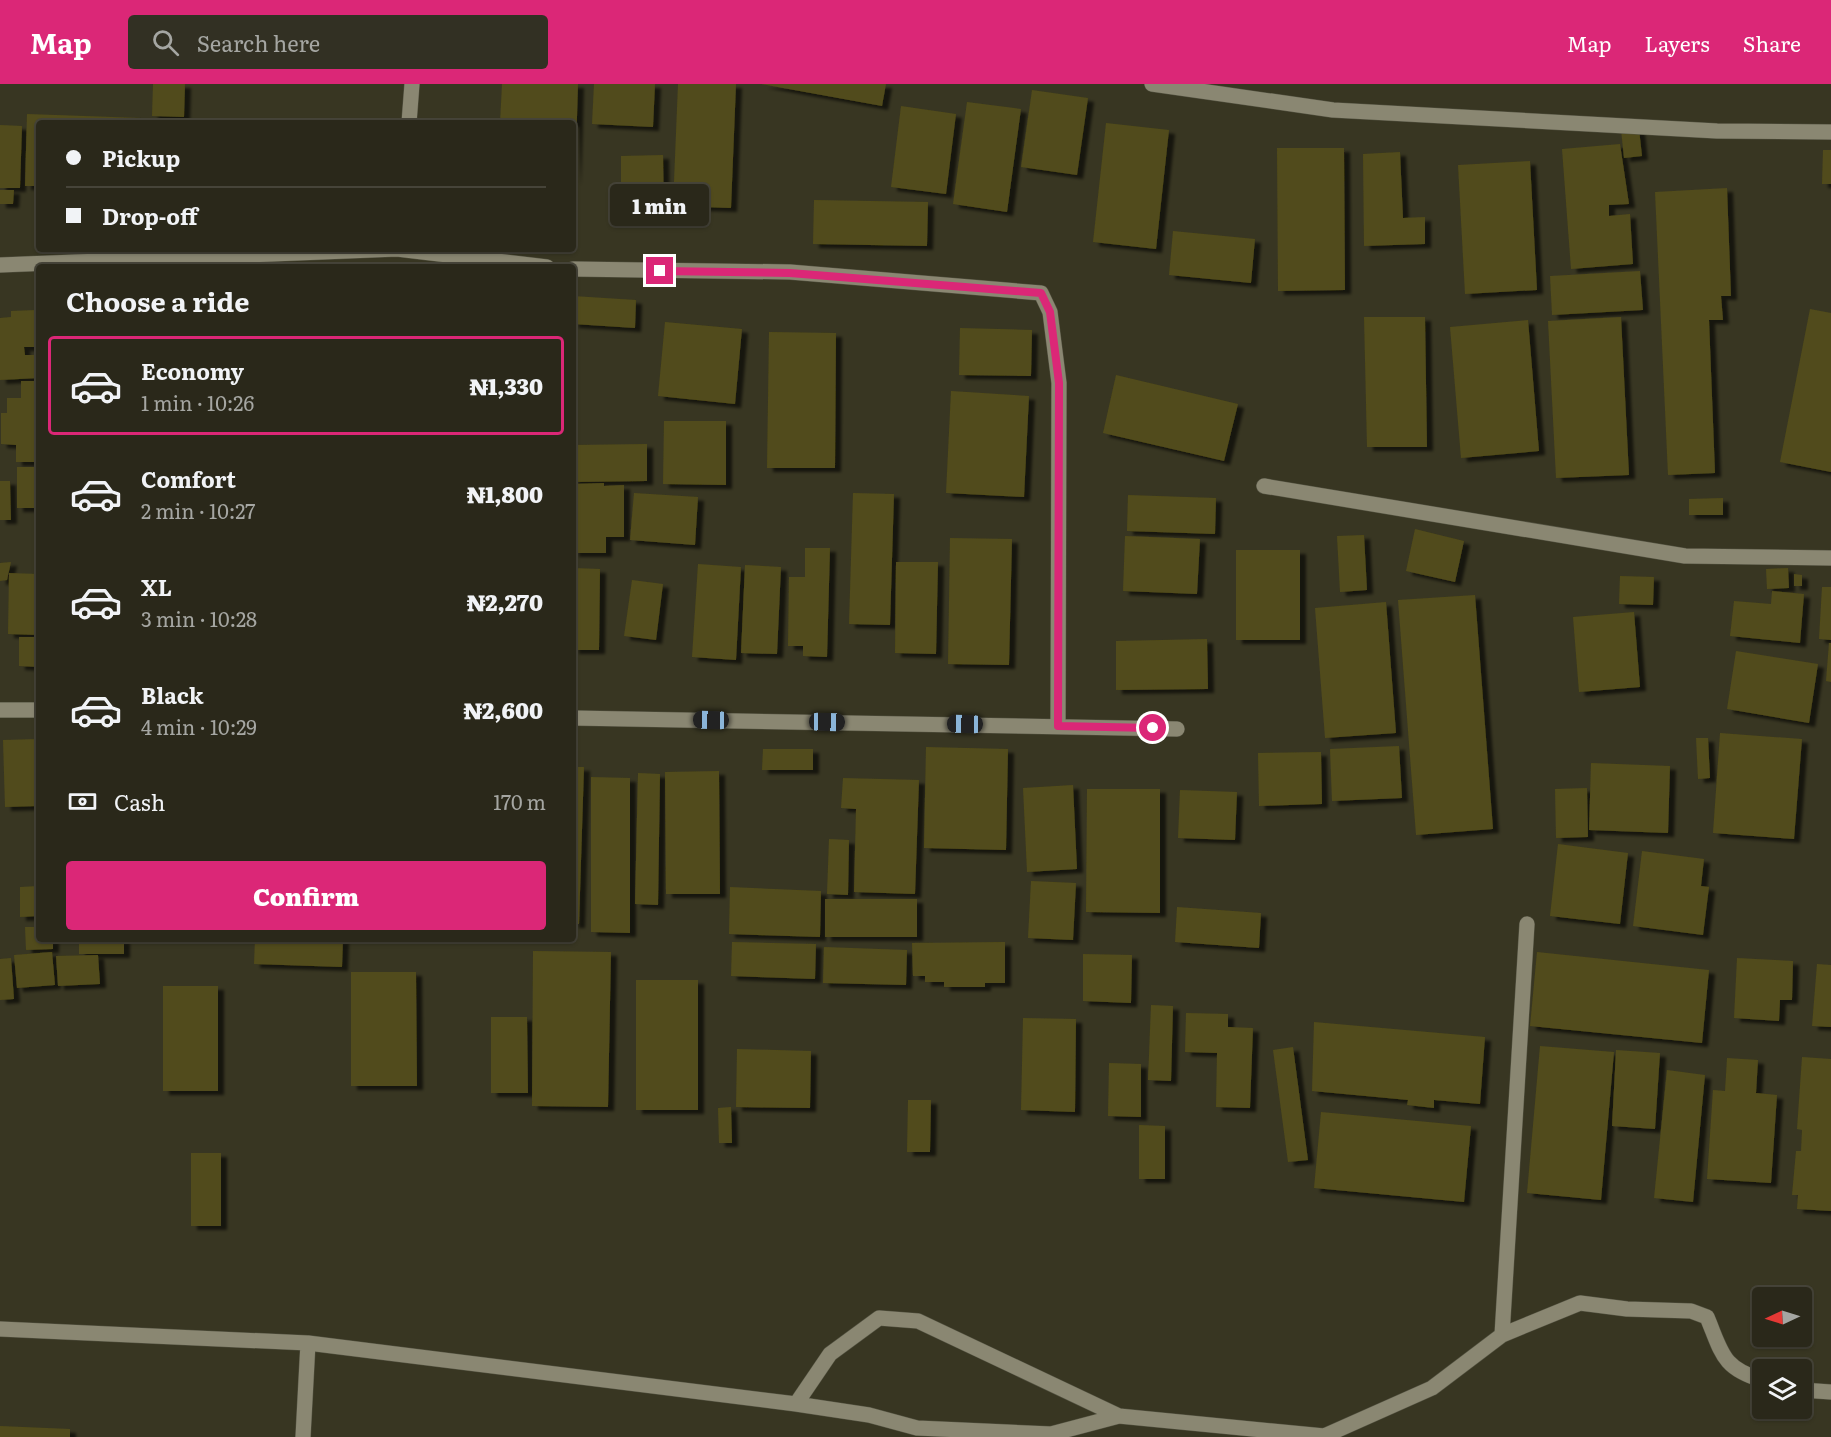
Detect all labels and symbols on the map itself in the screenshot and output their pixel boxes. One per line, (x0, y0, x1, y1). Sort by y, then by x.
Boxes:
callout: 1 min (610, 184, 710, 226)
route end (646, 257, 673, 284)
car (693, 711, 729, 729)
car (809, 713, 845, 731)
route start (1139, 714, 1166, 741)
car (947, 715, 983, 733)
north arrow (1752, 1287, 1812, 1347)

